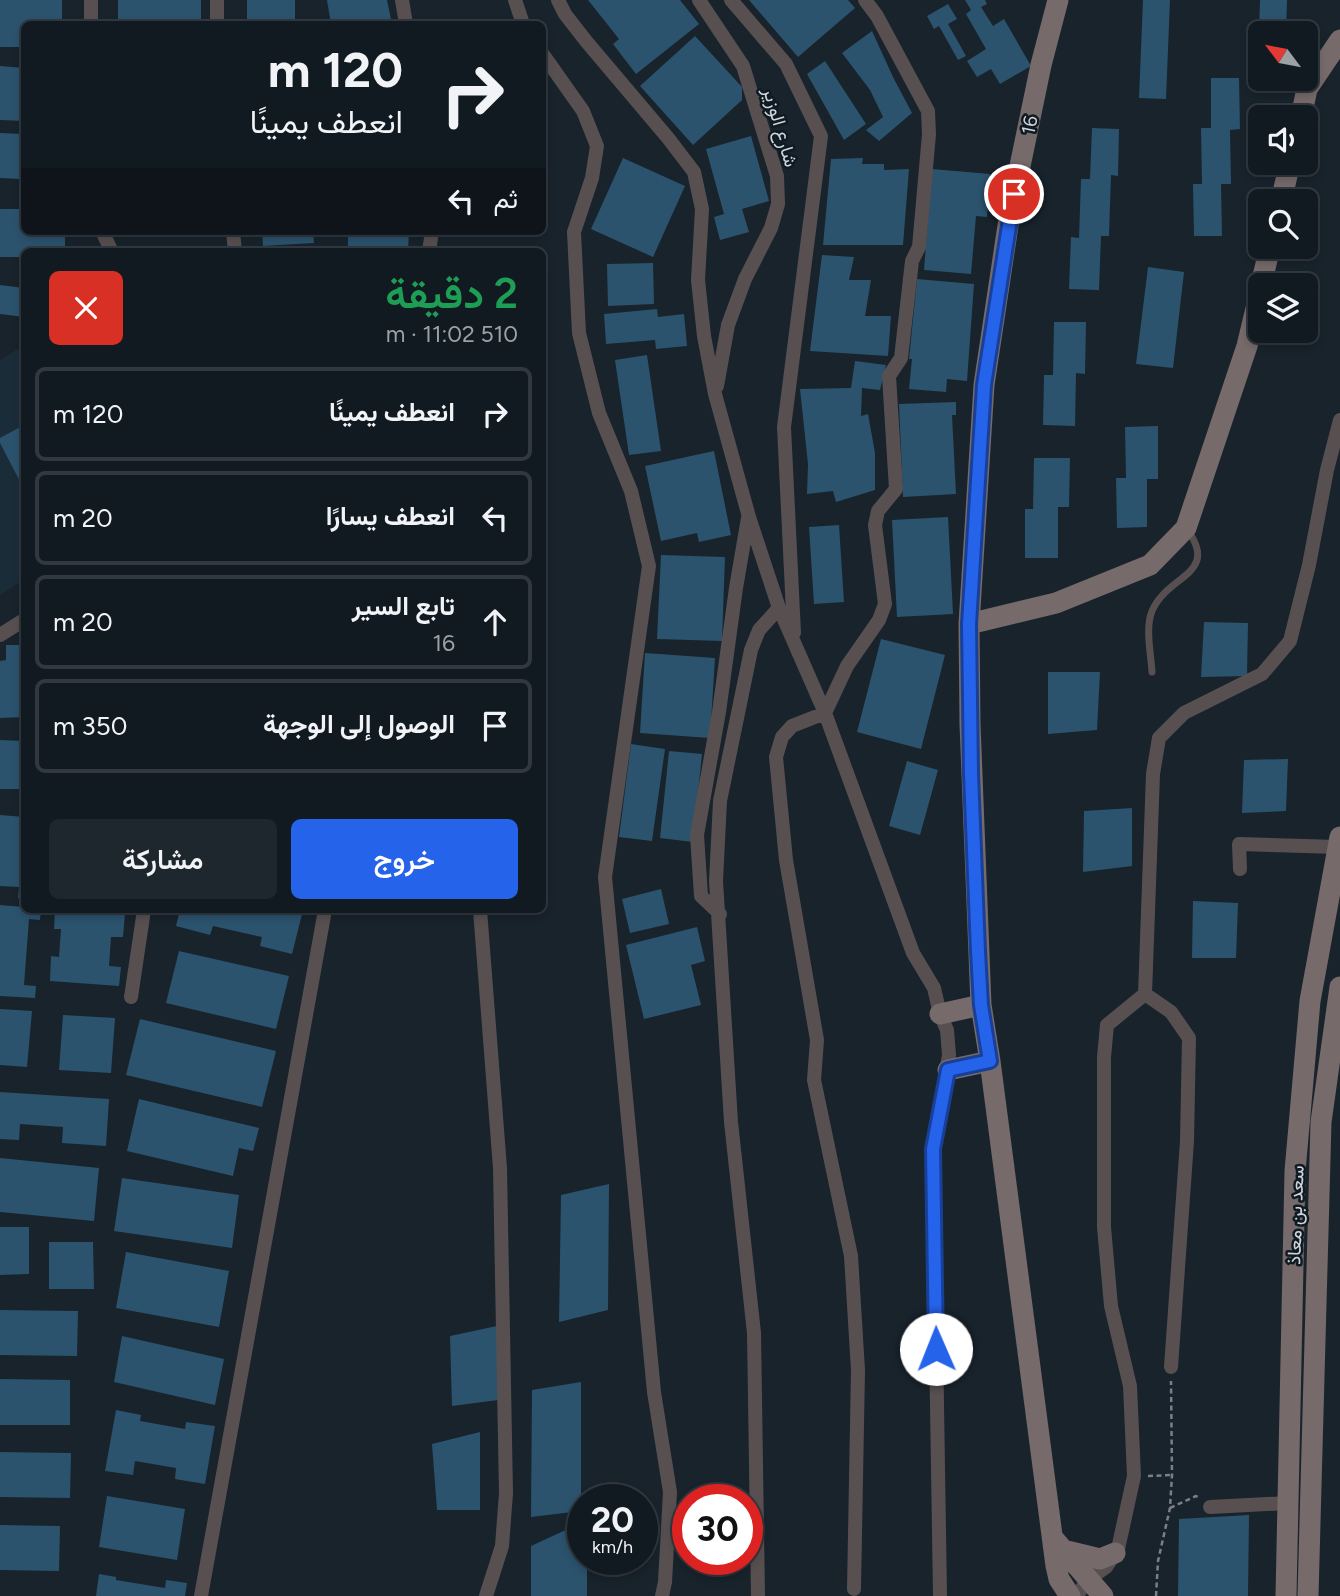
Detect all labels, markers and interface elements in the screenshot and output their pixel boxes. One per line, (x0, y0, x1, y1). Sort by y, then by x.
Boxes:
north arrow (1248, 21, 1318, 91)
map controls (1248, 21, 1318, 343)
text: 120 m (268, 40, 403, 99)
icon: right (427, 49, 518, 140)
street label: شارع الوزير (757, 84, 803, 170)
text: انعطف يمينًا (250, 103, 403, 141)
button: sound (1248, 105, 1318, 175)
street label: 16 (1016, 113, 1043, 137)
pin (984, 164, 1044, 224)
icon: arrive (995, 175, 1033, 213)
icon: left (442, 182, 480, 220)
text: ثم (494, 183, 518, 215)
button: search (1248, 189, 1318, 259)
text: 2 دقيقة (385, 268, 518, 319)
button: close (49, 271, 123, 345)
button: layers (1248, 273, 1318, 343)
text: 510 m · 11:02 (386, 320, 518, 348)
icon: right (476, 395, 514, 433)
text: انعطف يمينًا (329, 396, 455, 428)
text: 120 m (53, 398, 124, 430)
icon: left (476, 499, 514, 537)
text: انعطف يسارًا (326, 500, 455, 532)
text: 20 m (53, 502, 113, 534)
text: تابع السير (352, 590, 455, 622)
icon: ahead (476, 603, 514, 641)
text: 20 m (53, 606, 113, 638)
text: 16 (432, 629, 455, 657)
icon: arrive (476, 707, 514, 745)
text: الوصول إلى الوجهة (263, 708, 455, 740)
text: 350 m (53, 710, 127, 742)
button: مشاركة (49, 819, 277, 899)
button: خروج (291, 819, 518, 899)
street label: سعد بن معاذ (1282, 1165, 1309, 1265)
position arrow (899, 1312, 973, 1386)
speed limit sign: 30 (672, 1484, 763, 1575)
text: 20 (591, 1499, 634, 1541)
text: km/h (592, 1536, 633, 1558)

